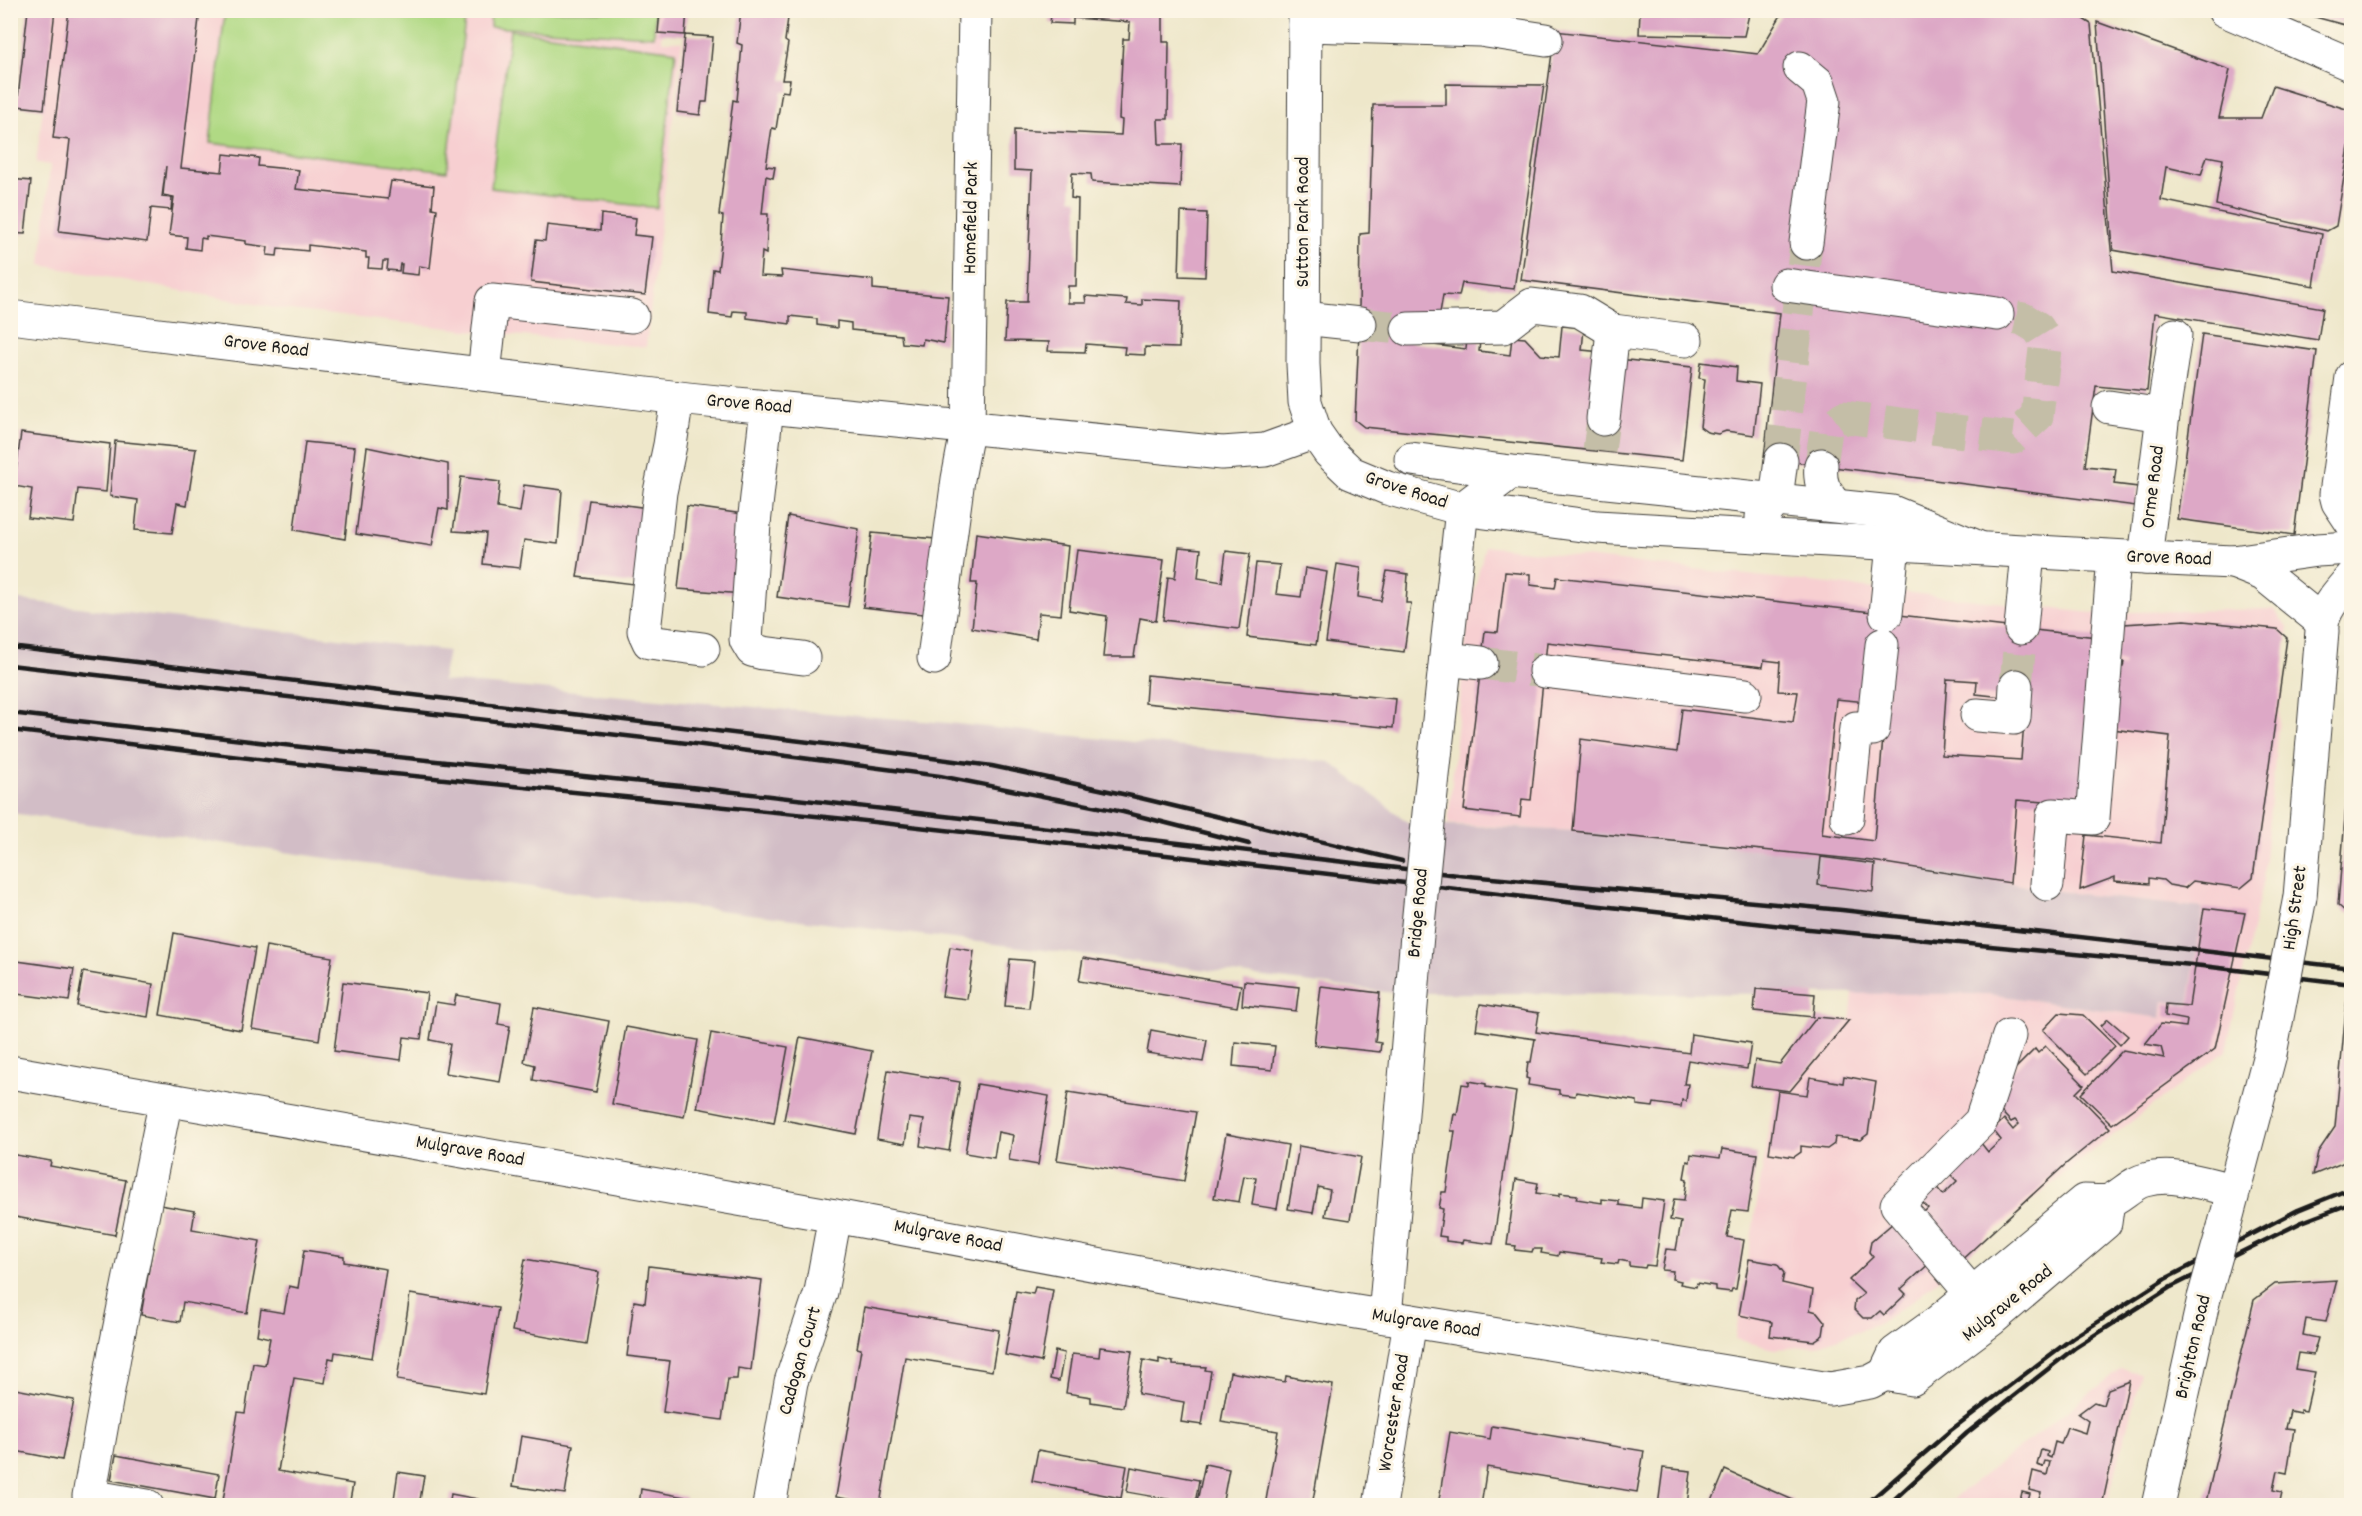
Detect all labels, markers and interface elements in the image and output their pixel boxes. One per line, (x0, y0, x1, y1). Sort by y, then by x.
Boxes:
street label: Sutton Park Road (1290, 157, 1318, 287)
street label: Homefield Park (957, 161, 987, 275)
street label: Grove Road (222, 328, 310, 366)
street label: Grove Road (705, 387, 793, 423)
street label: Orme Road (2135, 444, 2173, 530)
street label: Grove Road (1361, 464, 1451, 518)
street label: Grove Road (2126, 544, 2212, 574)
street label: High Street (2276, 864, 2316, 952)
street label: Bridge Road (1401, 867, 1437, 959)
street label: Mulgrave Road (414, 1129, 526, 1175)
street label: Mulgrave Road (891, 1213, 1005, 1261)
street label: Mulgrave Road (1957, 1259, 2059, 1349)
street label: Brighton Road (2168, 1292, 2220, 1402)
street label: Mulgrave Road (1370, 1302, 1482, 1346)
street label: Cadogan Court (772, 1303, 830, 1419)
street label: Worcester Road (1372, 1352, 1418, 1474)

